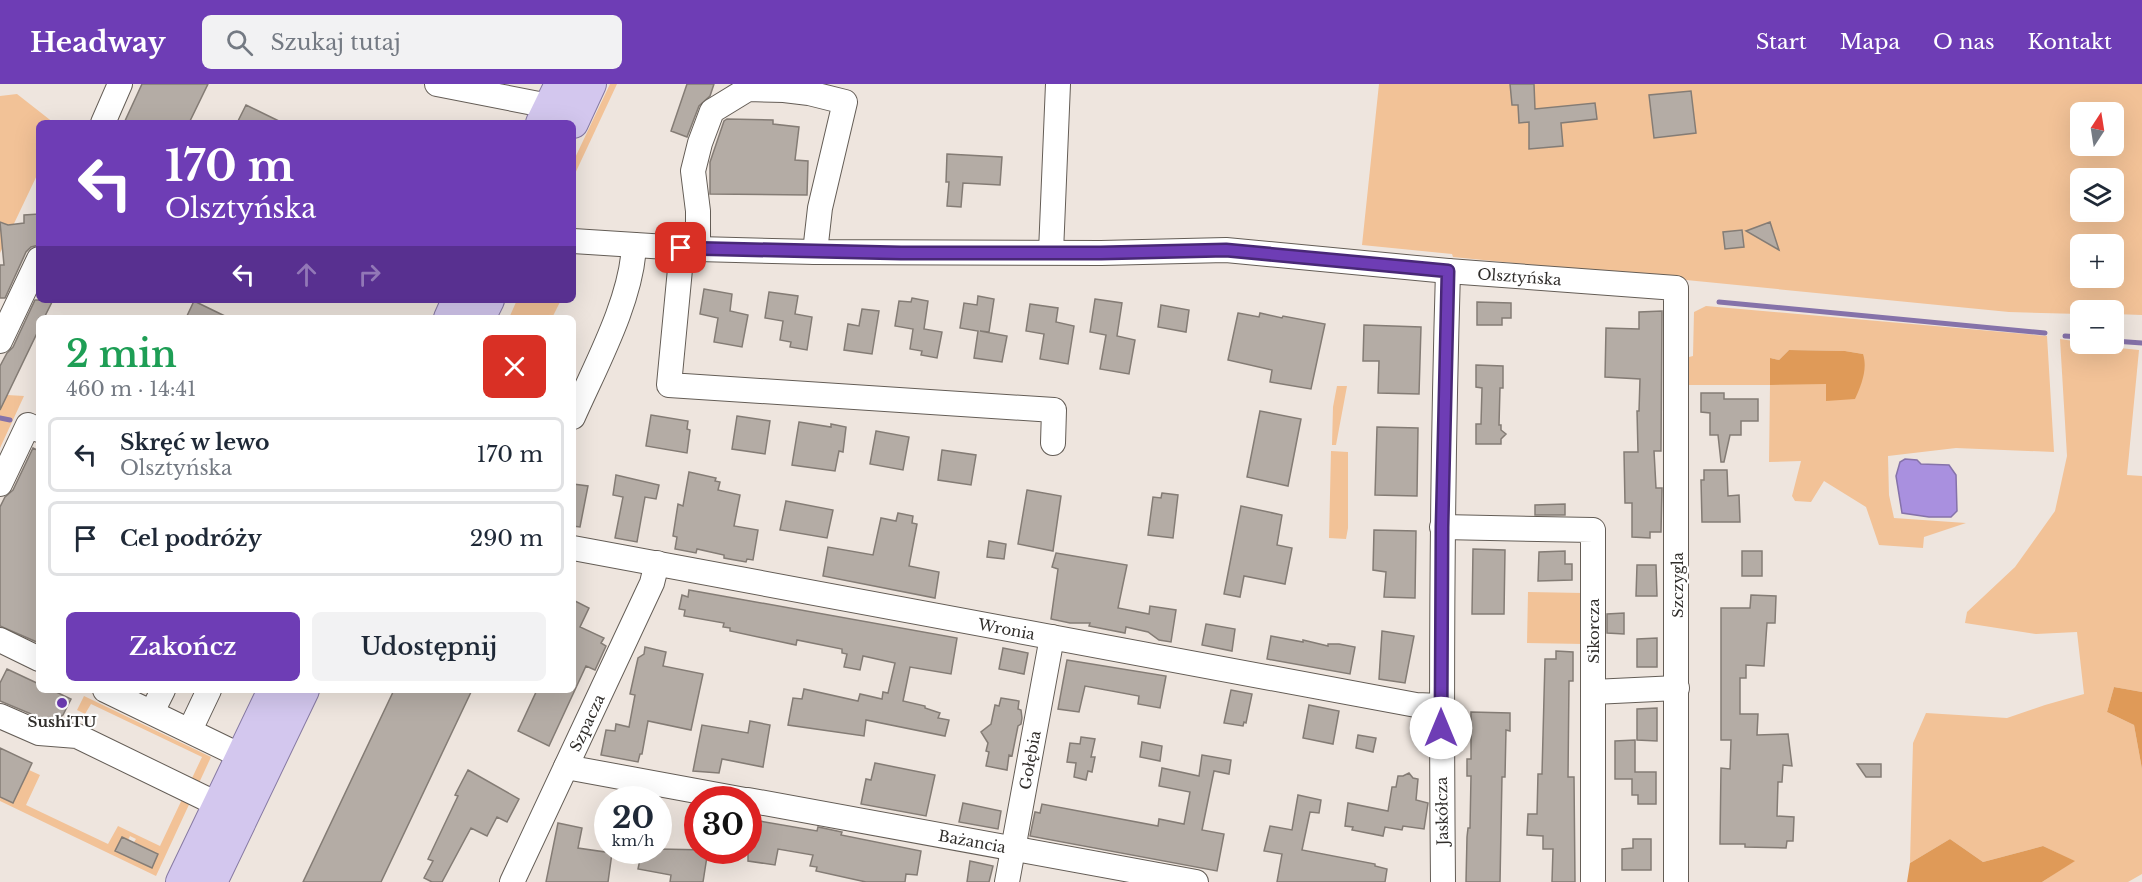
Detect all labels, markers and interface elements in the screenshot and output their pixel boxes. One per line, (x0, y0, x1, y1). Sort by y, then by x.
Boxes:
search box (202, 15, 622, 69)
text: Headway (30, 25, 166, 60)
icon: search (223, 26, 256, 59)
text: Szukaj tutaj (271, 29, 401, 56)
text: Start (1756, 29, 1807, 55)
text: Mapa (1840, 29, 1900, 55)
text: O nas (1933, 29, 1995, 55)
text: Kontakt (2028, 29, 2112, 55)
north arrow (2070, 102, 2124, 156)
map controls (2070, 102, 2124, 354)
text: 170 m (165, 140, 294, 192)
icon: left (66, 144, 144, 222)
button: layers (2070, 168, 2124, 222)
text: Olsztyńska (165, 192, 316, 225)
pin (655, 222, 706, 273)
icon: arrive (664, 231, 697, 264)
button: + (2070, 234, 2124, 288)
icon: left (227, 258, 260, 291)
icon: ahead (290, 258, 323, 291)
icon: right (353, 258, 386, 291)
street label: Olsztyńska (1477, 264, 1563, 289)
button: − (2070, 300, 2124, 354)
text: 2 min (66, 332, 177, 377)
button: close (483, 335, 546, 398)
text: 460 m · 14:41 (66, 377, 196, 401)
text: Skręć w lewo (120, 429, 269, 456)
icon: left (69, 438, 102, 471)
text: 170 m (477, 441, 543, 468)
text: Olsztyńska (120, 456, 232, 480)
icon: arrive (69, 522, 102, 555)
text: Cel podróży (120, 525, 262, 552)
text: 290 m (470, 525, 543, 552)
street label: Szczygla (1668, 551, 1687, 618)
street label: Sikorcza (1584, 598, 1603, 664)
button: Zakończ (66, 612, 300, 681)
button: Udostępnij (312, 612, 546, 681)
street label: Wronia (976, 614, 1037, 643)
street label: Szpacza (565, 690, 608, 754)
marker: SushiTU (55, 696, 69, 710)
position arrow (1409, 696, 1473, 760)
place label: SushiTU (28, 712, 97, 731)
street label: Gołębia (1015, 728, 1044, 791)
street label: Jaskółcza (1432, 776, 1452, 847)
speed limit sign: 30 (684, 786, 762, 864)
text: 20 (612, 799, 654, 836)
street label: Bażancia (937, 826, 1008, 857)
text: km/h (612, 831, 654, 850)

